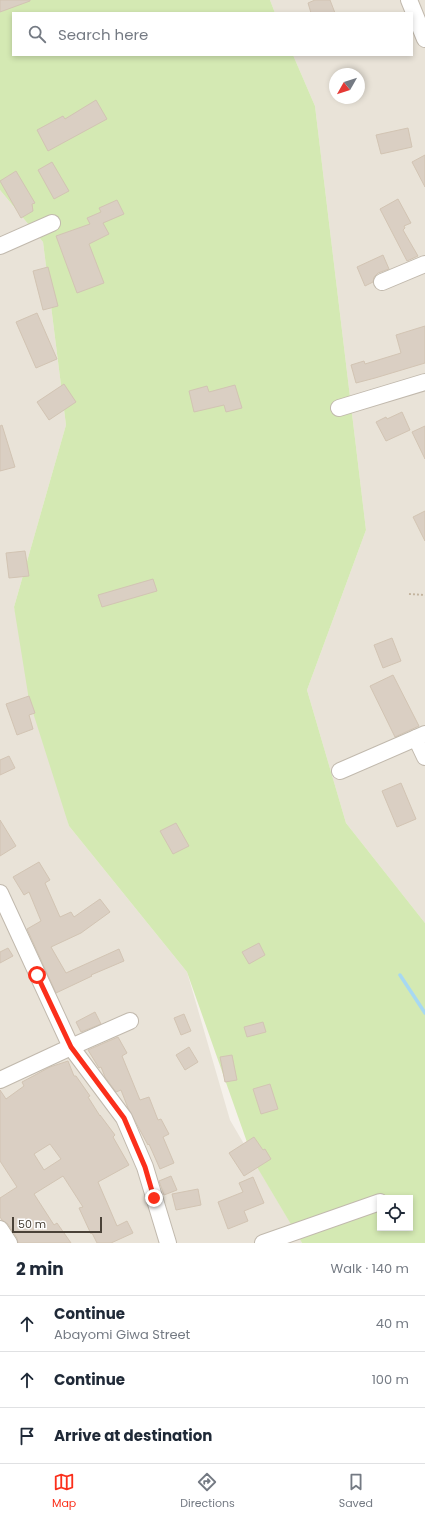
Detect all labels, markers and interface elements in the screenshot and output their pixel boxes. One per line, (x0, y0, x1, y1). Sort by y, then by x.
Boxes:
search box (12, 12, 413, 56)
icon: search (26, 23, 48, 45)
text: Search here (58, 24, 148, 45)
north arrow (329, 68, 365, 104)
route start (28, 966, 46, 984)
route end (145, 1189, 163, 1207)
map controls (377, 1195, 413, 1231)
button: locate (377, 1195, 413, 1231)
scale bar (12, 1215, 102, 1234)
text: 50 m (18, 1216, 46, 1232)
text: 2 min (16, 1257, 64, 1281)
text: Walk · 140 m (331, 1259, 409, 1278)
text: Continue (54, 1303, 125, 1324)
icon: ahead (16, 1313, 38, 1335)
text: 40 m (376, 1314, 409, 1333)
text: Abayomi Giwa Street (54, 1325, 190, 1344)
icon: ahead (16, 1369, 38, 1391)
text: Continue (54, 1369, 125, 1390)
text: 100 m (372, 1370, 409, 1389)
icon: arrive (16, 1425, 38, 1447)
text: Arrive at destination (54, 1425, 212, 1446)
tab: Map (52, 1471, 76, 1512)
tab: Directions (180, 1471, 235, 1512)
tab: Saved (339, 1471, 373, 1512)

